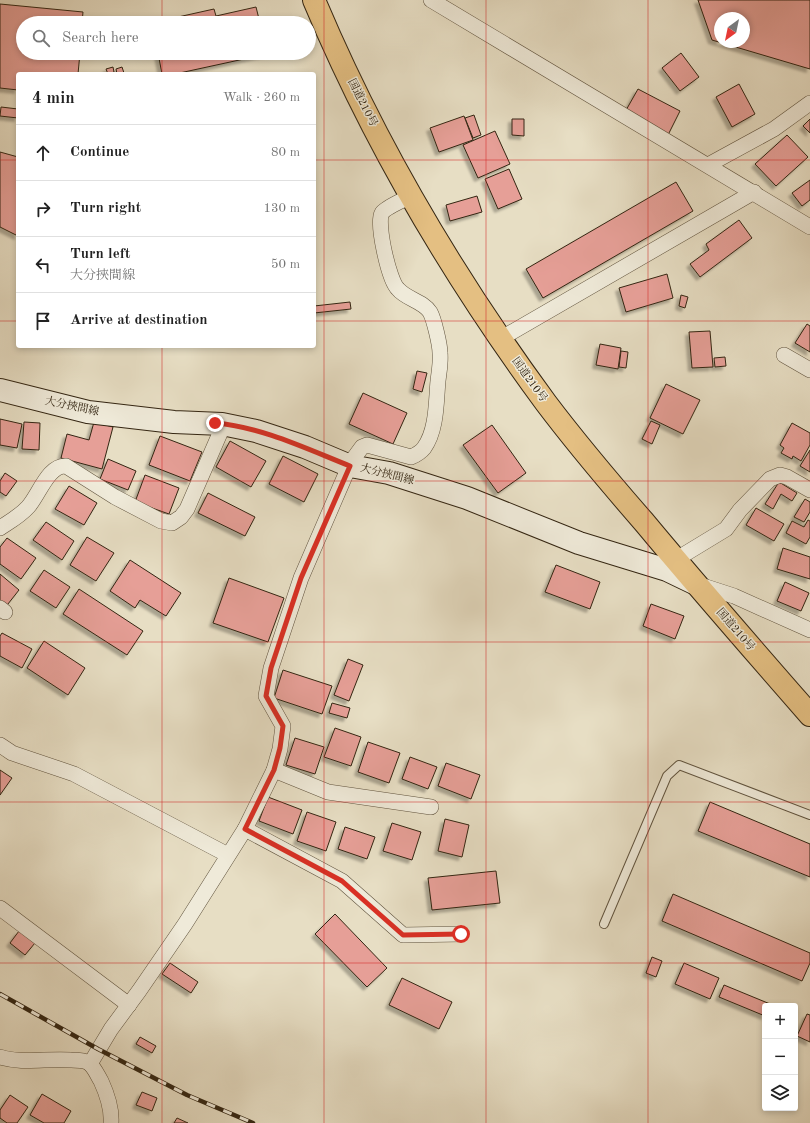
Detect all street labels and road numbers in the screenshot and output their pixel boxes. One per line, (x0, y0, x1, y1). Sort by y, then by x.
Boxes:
street label: 国道210号 (345, 76, 381, 129)
street label: 国道210号 (509, 355, 550, 404)
street label: 大分挾間線 (44, 394, 100, 418)
street label: 大分挾間線 (359, 461, 415, 487)
street label: 国道210号 (714, 605, 758, 653)

